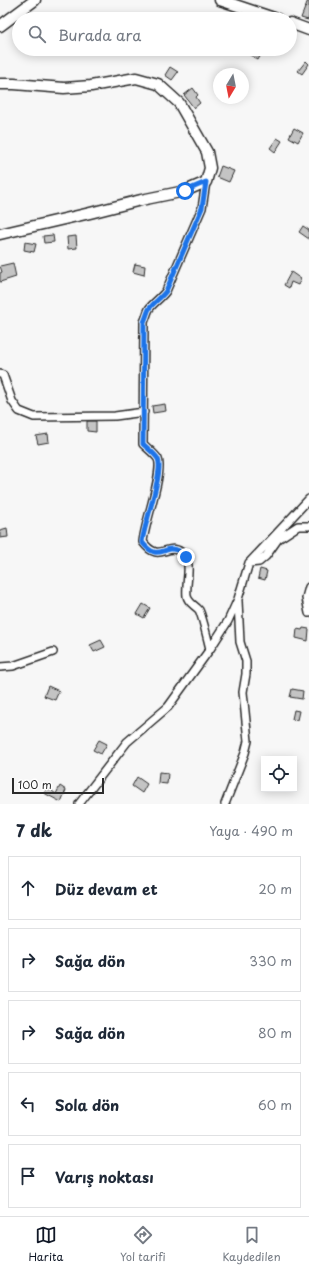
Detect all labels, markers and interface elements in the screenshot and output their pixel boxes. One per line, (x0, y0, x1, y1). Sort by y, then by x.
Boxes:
search box (12, 12, 297, 56)
icon: search (26, 23, 48, 45)
text: Burada ara (58, 23, 141, 46)
north arrow (213, 68, 249, 104)
route start (176, 182, 194, 200)
route end (177, 548, 195, 566)
map controls (261, 756, 297, 792)
button: locate (261, 756, 297, 792)
scale bar (12, 776, 104, 795)
text: 100 m (18, 776, 52, 793)
text: 7 dk (16, 817, 52, 843)
text: Yaya · 490 m (209, 821, 293, 840)
icon: ahead (17, 877, 39, 899)
text: Düz devam et (55, 877, 158, 900)
text: 20 m (258, 879, 292, 898)
icon: right (17, 949, 39, 971)
text: Sağa dön (55, 949, 125, 972)
text: 330 m (249, 951, 292, 970)
icon: right (17, 1021, 39, 1043)
text: Sağa dön (55, 1021, 125, 1044)
text: 80 m (258, 1023, 292, 1042)
icon: left (17, 1093, 39, 1115)
text: Sola dön (55, 1093, 119, 1116)
text: 60 m (258, 1095, 292, 1114)
icon: arrive (17, 1165, 39, 1187)
text: Varış noktası (55, 1165, 154, 1188)
tab: Harita (28, 1224, 63, 1265)
tab: Yol tarifi (120, 1224, 166, 1265)
tab: Kaydedilen (223, 1224, 281, 1265)

